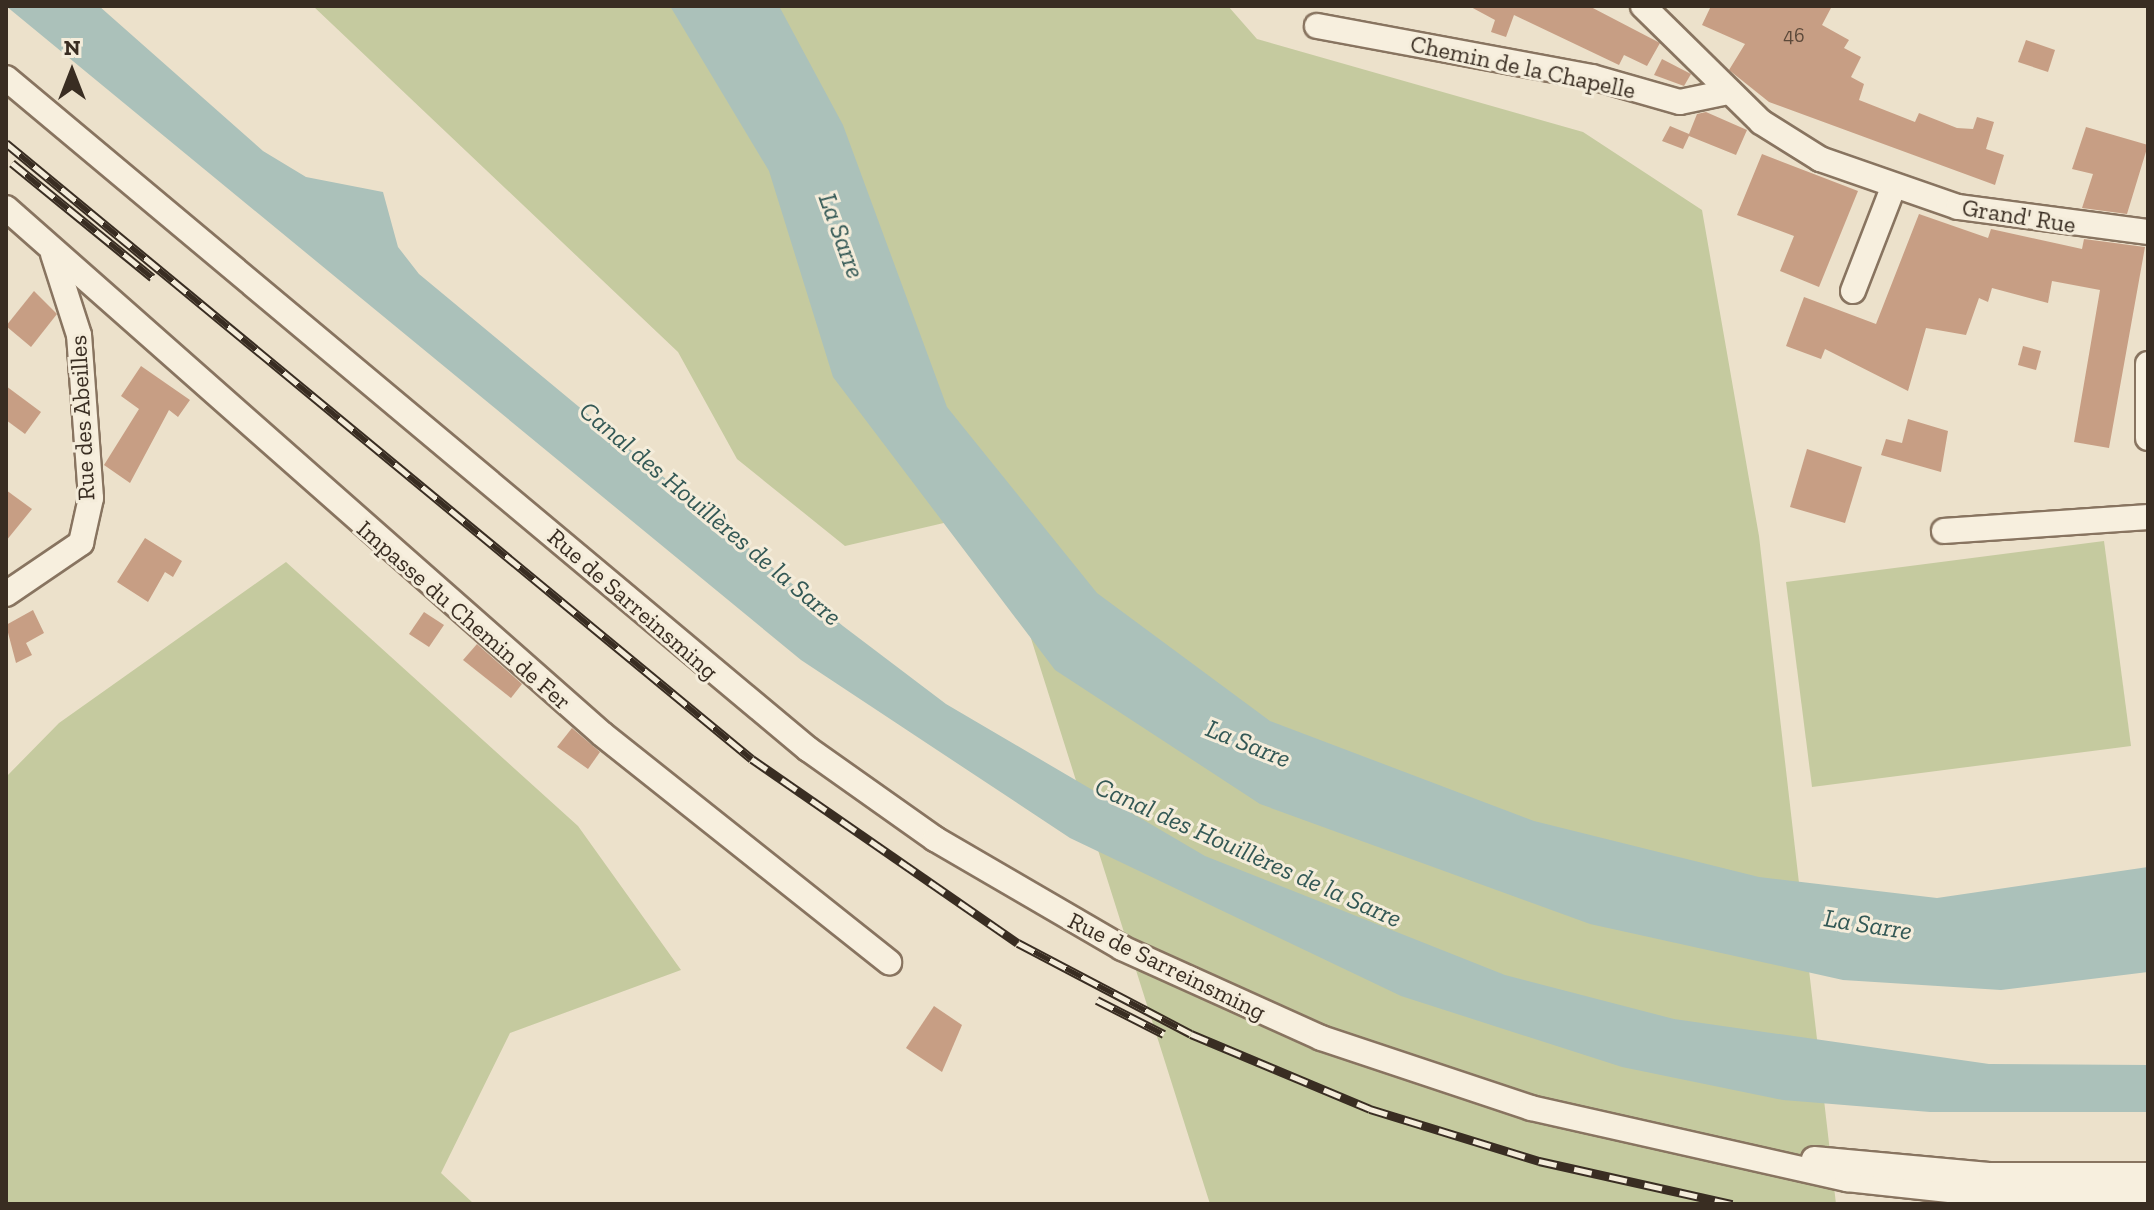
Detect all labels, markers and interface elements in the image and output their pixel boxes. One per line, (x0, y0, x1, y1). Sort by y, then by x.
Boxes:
house number: 46 (1783, 23, 1805, 47)
street label: Chemin de la Chapelle (1408, 29, 1638, 105)
north arrow (32, 32, 112, 112)
text: N (64, 34, 80, 61)
water label: La Sarre (811, 189, 871, 283)
street label: Grand' Rue (1960, 193, 2078, 239)
street label: Rue des Abeilles (63, 334, 101, 502)
water label: Canal des Houillères de la Sarre (573, 395, 847, 633)
street label: Impasse du Chemin de Fer (351, 514, 577, 716)
street label: Rue de Sarreinsming (542, 522, 724, 686)
water label: La Sarre (1201, 713, 1295, 775)
water label: Canal des Houillères de la Sarre (1090, 771, 1406, 935)
water label: La Sarre (1822, 903, 1914, 947)
street label: Rue de Sarreinsming (1064, 906, 1270, 1026)

